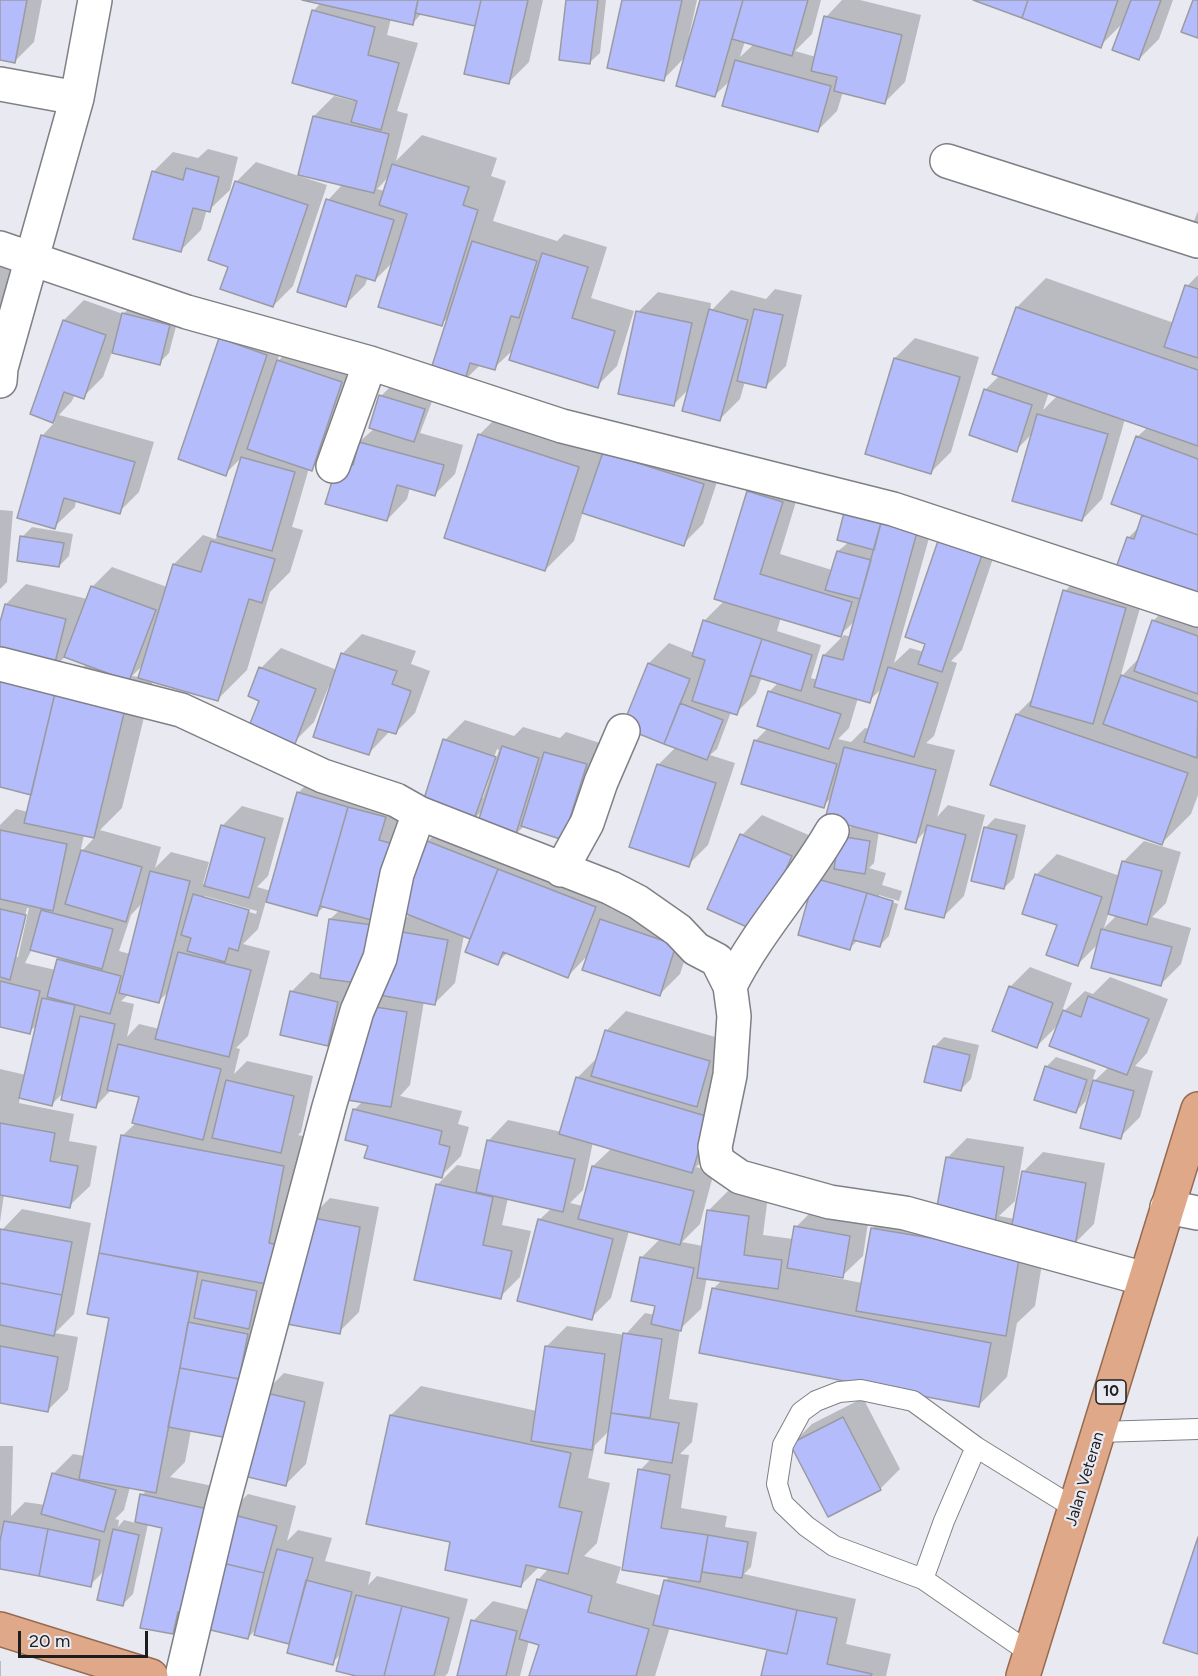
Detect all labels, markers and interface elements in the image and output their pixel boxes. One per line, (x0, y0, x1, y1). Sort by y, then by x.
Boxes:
road number: 10 (1096, 1380, 1126, 1404)
street label: Jalan Veteran (1062, 1430, 1108, 1528)
scale bar (21, 1619, 152, 1657)
text: 20 m (29, 1630, 70, 1652)

